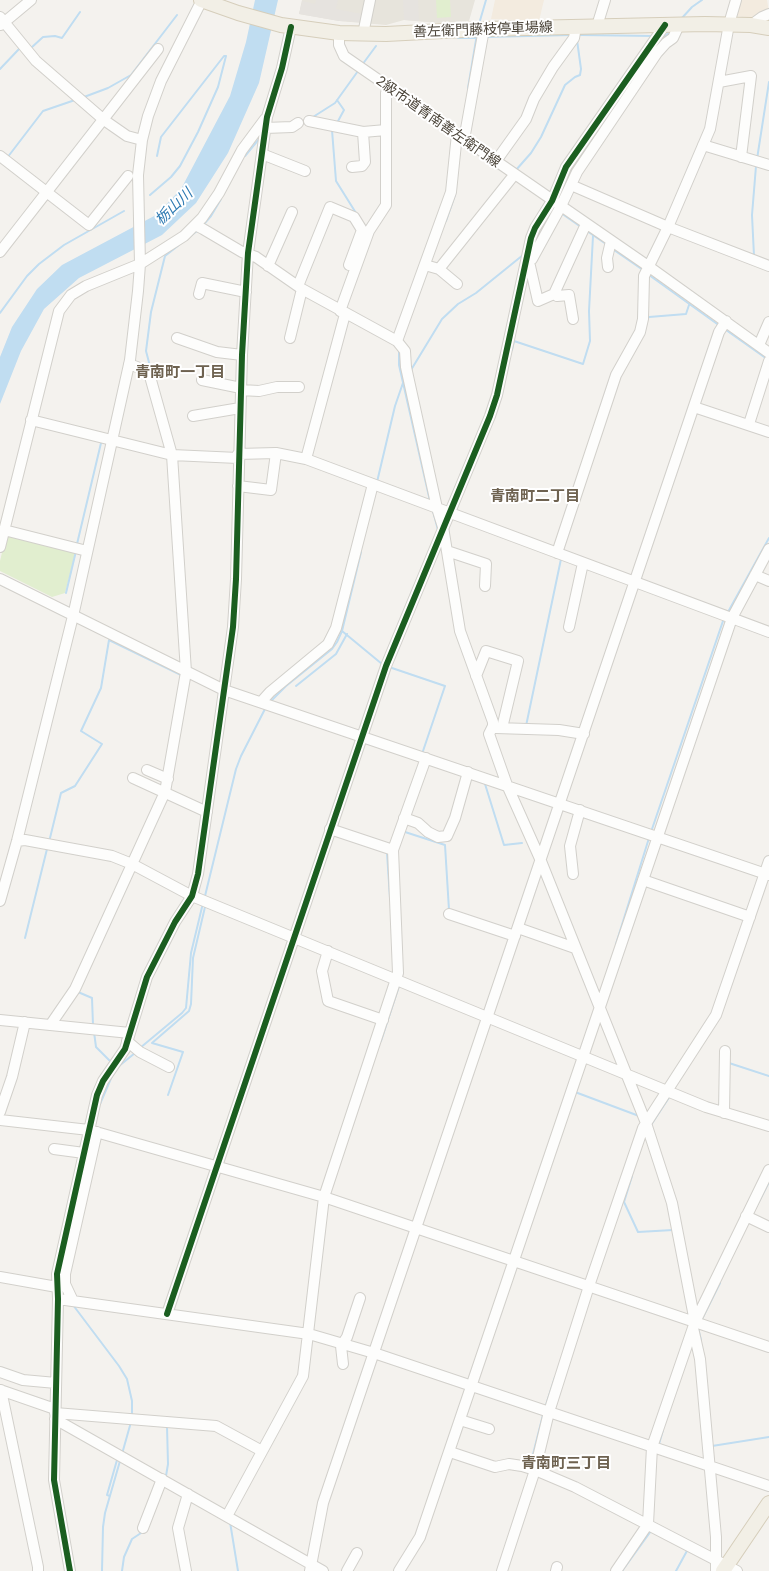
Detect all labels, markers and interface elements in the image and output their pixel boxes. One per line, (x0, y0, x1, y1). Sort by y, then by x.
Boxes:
street label: 善左衛門藤枝停車場線 (413, 19, 553, 41)
street label: 2級市道青南善左衛門線 (372, 73, 504, 171)
water label: 栃山川 (152, 185, 196, 229)
district label: 青南町一丁目 (135, 364, 225, 382)
district label: 青南町二丁目 (490, 488, 580, 506)
district label: 青南町三丁目 (521, 1455, 611, 1473)

